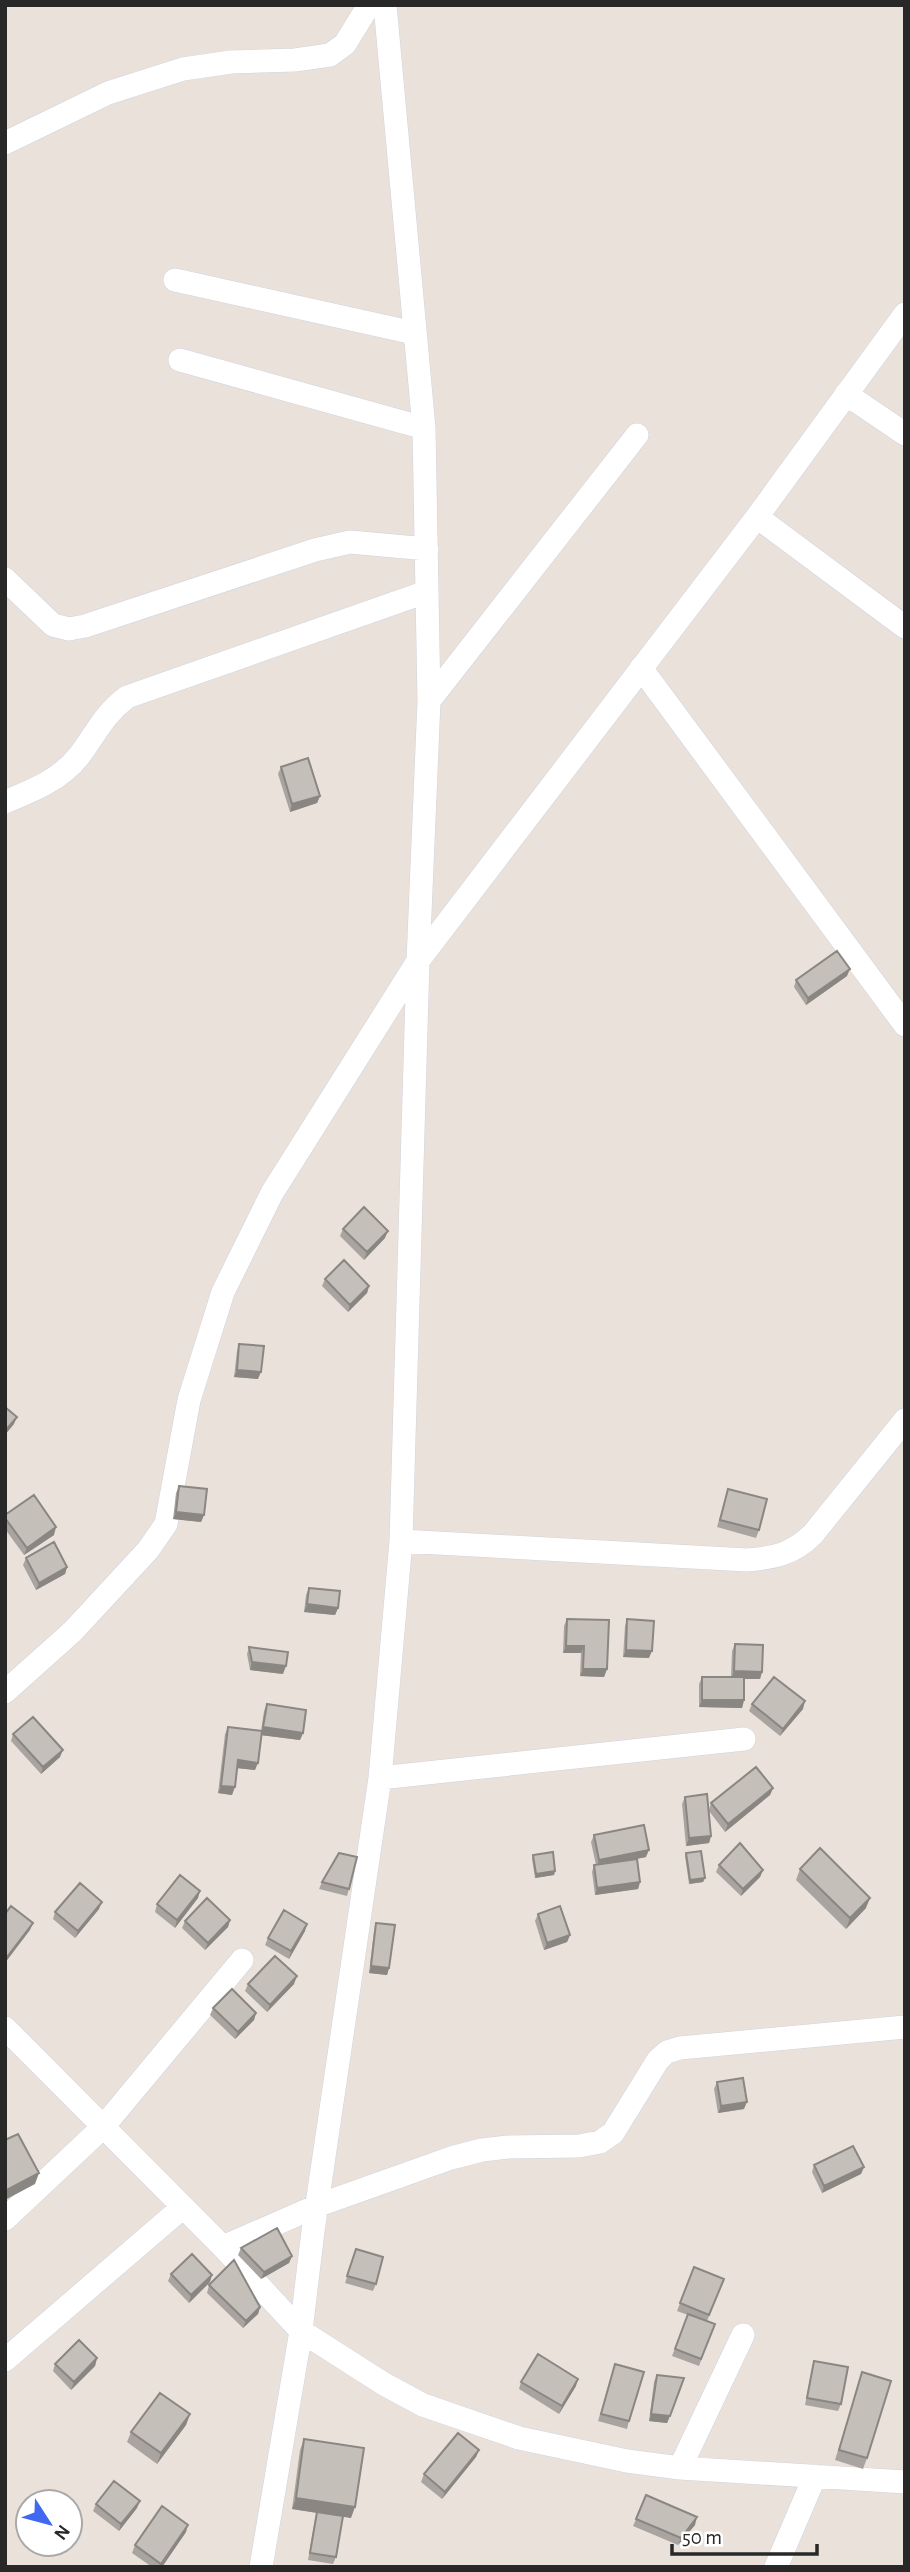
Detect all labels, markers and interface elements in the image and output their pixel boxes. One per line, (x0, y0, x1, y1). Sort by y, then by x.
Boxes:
north arrow (14, 2488, 84, 2558)
scale bar (672, 2512, 817, 2556)
text: N (50, 2521, 73, 2543)
text: 50 m (682, 2527, 722, 2548)

